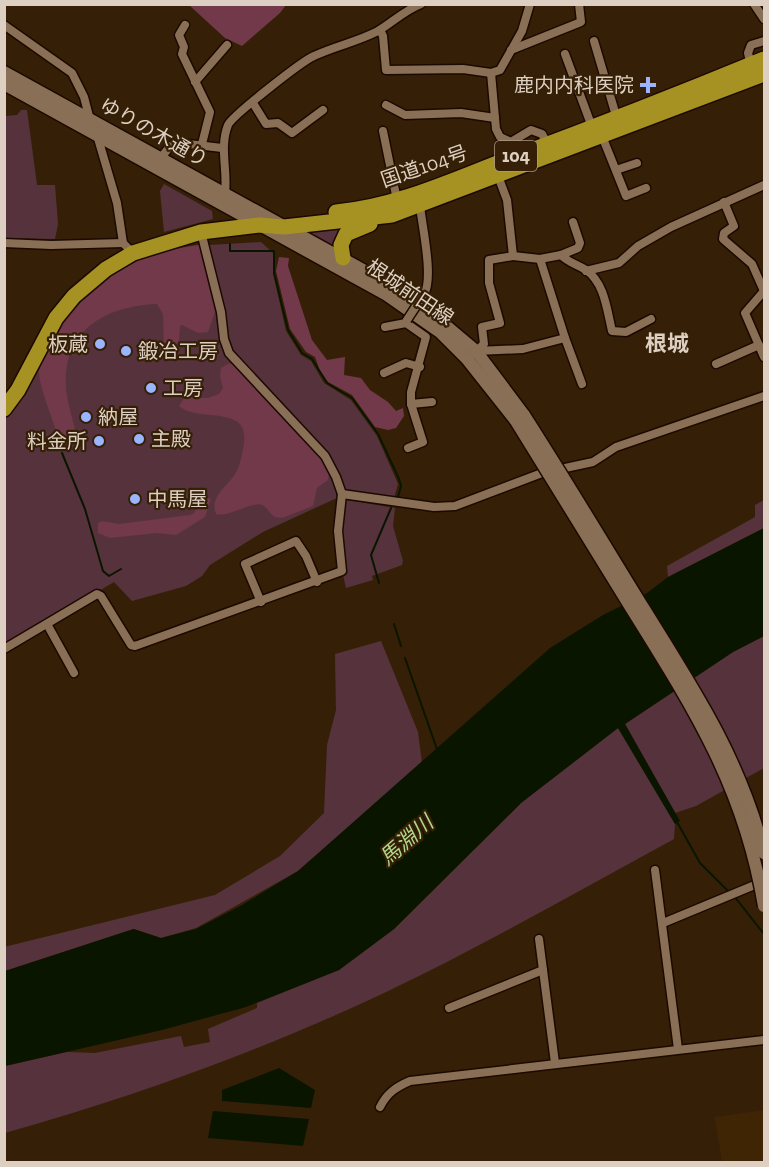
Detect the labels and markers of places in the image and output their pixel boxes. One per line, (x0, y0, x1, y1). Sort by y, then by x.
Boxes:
place label: 鹿内内科医院 (514, 73, 634, 97)
marker: 鹿内内科医院 (639, 76, 657, 94)
place label: 板蔵 (48, 332, 88, 356)
marker: 板蔵 (93, 337, 107, 351)
place label: 鍛冶工房 (138, 339, 218, 363)
marker: 鍛冶工房 (119, 344, 133, 358)
place label: 工房 (163, 376, 203, 400)
marker: 工房 (144, 381, 158, 395)
place label: 納屋 (98, 405, 138, 429)
marker: 納屋 (79, 410, 93, 424)
place label: 主殿 (151, 427, 191, 451)
place label: 料金所 (27, 429, 87, 453)
marker: 主殿 (132, 432, 146, 446)
marker: 料金所 (92, 434, 106, 448)
place label: 中馬屋 (147, 487, 207, 511)
marker: 中馬屋 (128, 492, 142, 506)

